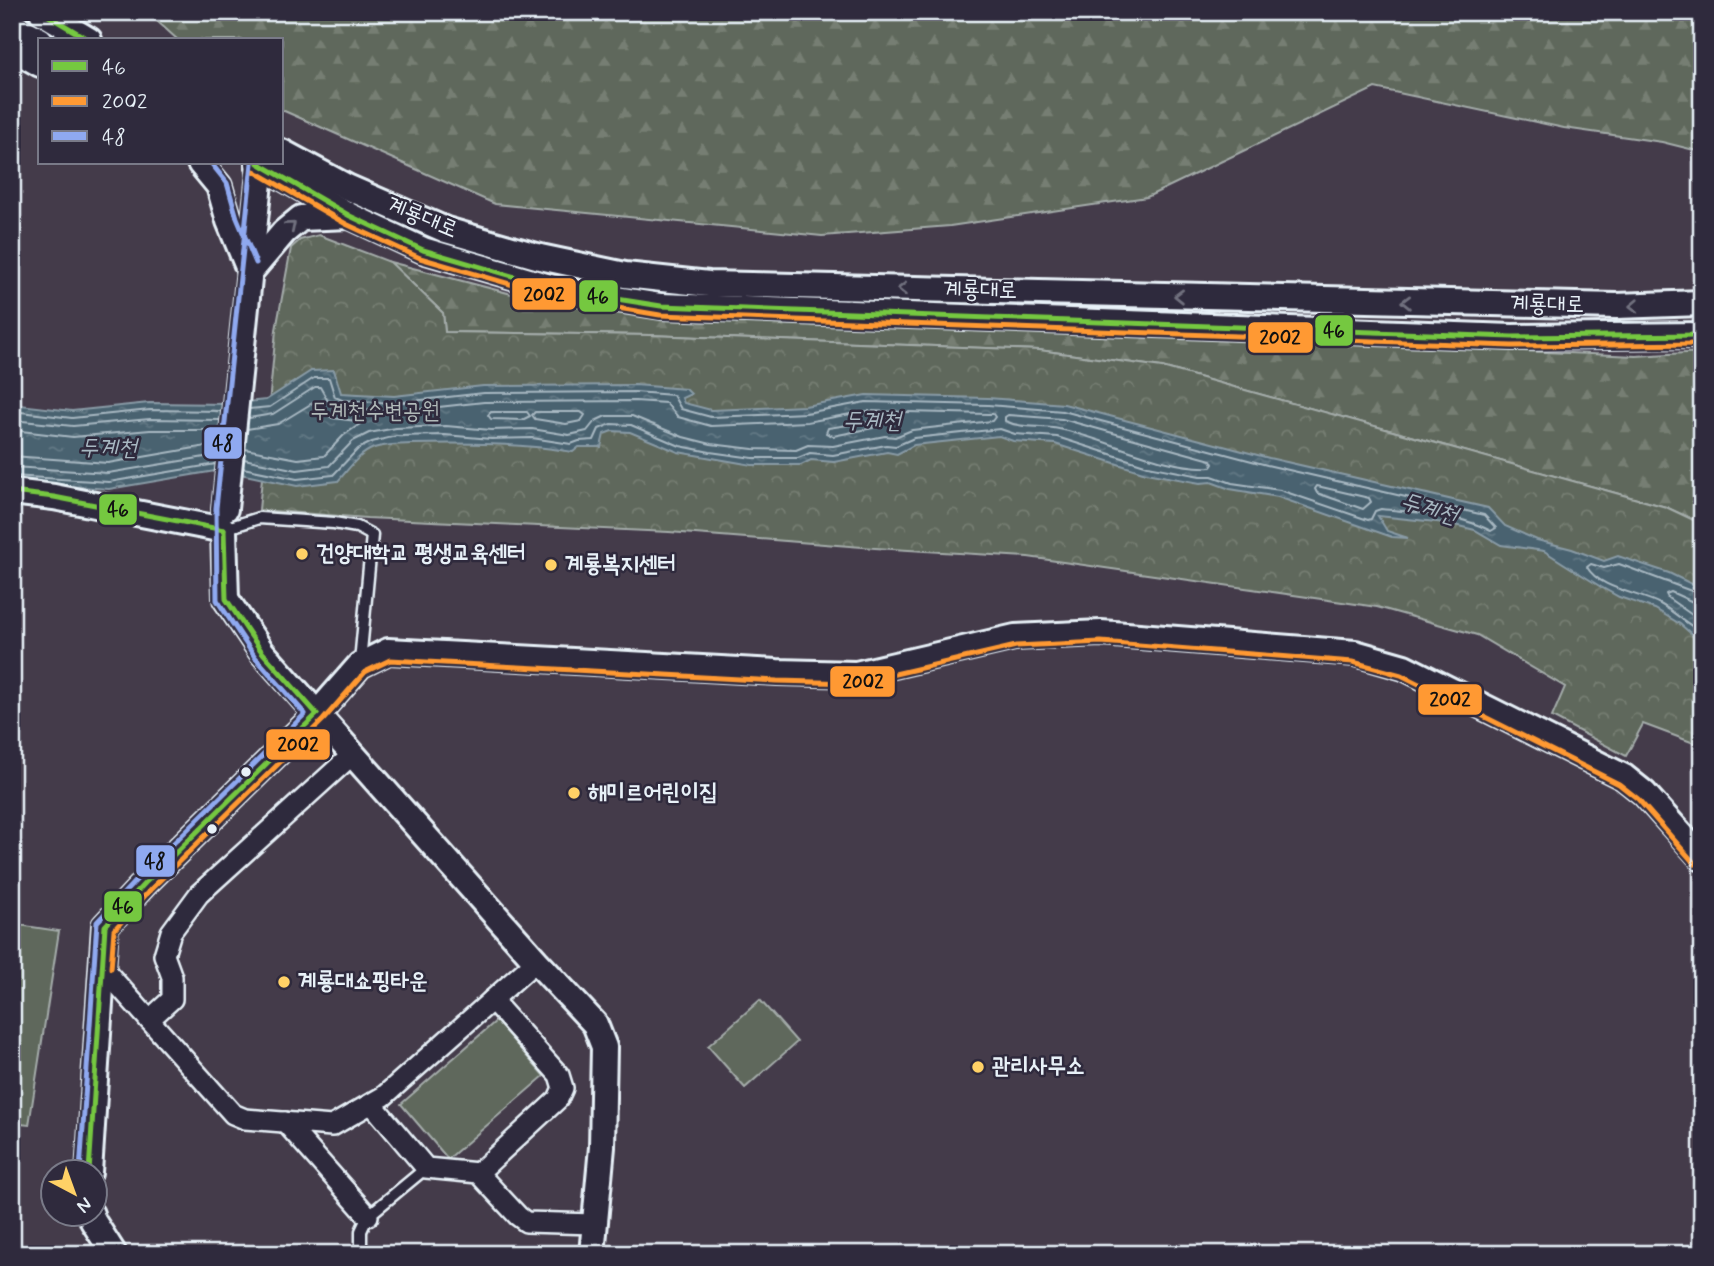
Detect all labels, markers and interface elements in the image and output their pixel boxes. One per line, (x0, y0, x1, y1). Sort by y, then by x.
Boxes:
legend (38, 38, 284, 164)
text: 46 (102, 54, 126, 82)
text: 2002 (102, 88, 147, 116)
text: 48 (102, 124, 126, 152)
street label: 계룡대로 (382, 190, 462, 246)
one-way arrow (284, 222, 296, 235)
street label: 계룡대로 (943, 275, 1017, 307)
line badge: 2002 (511, 277, 577, 311)
line badge: 46 (578, 279, 619, 313)
one-way arrow (897, 281, 907, 297)
text: 2002 (524, 283, 565, 308)
text: 46 (587, 285, 609, 310)
one-way arrow (1173, 288, 1183, 304)
street label: 계룡대로 (1510, 289, 1584, 321)
one-way arrow (1400, 294, 1411, 309)
one-way arrow (1628, 298, 1639, 313)
line badge: 46 (1314, 314, 1354, 347)
text: 46 (1323, 319, 1345, 344)
line badge: 2002 (1247, 321, 1314, 354)
text: 2002 (1260, 326, 1301, 351)
park label: 두계천수변공원 (310, 397, 440, 427)
water label: 두계천 (843, 406, 904, 437)
line badge: 48 (203, 426, 243, 460)
text: 48 (212, 432, 234, 457)
water label: 두계천 (79, 433, 140, 464)
water label: 두계천 (1397, 486, 1464, 533)
line badge: 46 (98, 493, 138, 526)
text: 46 (107, 498, 129, 523)
place label: 건양대학교 평생교육센터 (316, 539, 526, 569)
marker: 건양대학교 평생교육센터 (294, 546, 310, 562)
place label: 계룡복지센터 (565, 550, 676, 580)
marker: 계룡복지센터 (543, 557, 559, 573)
line badge: 2002 (829, 665, 896, 698)
text: 2002 (843, 670, 884, 695)
line badge: 2002 (1417, 683, 1483, 716)
text: 2002 (1430, 688, 1471, 713)
line badge: 2002 (265, 728, 331, 761)
text: 2002 (278, 733, 319, 758)
unlabelled marker (239, 765, 253, 779)
place label: 해미르어린이집 (588, 778, 718, 808)
marker: 해미르어린이집 (566, 785, 582, 801)
unlabelled marker (205, 822, 219, 836)
line badge: 48 (135, 844, 176, 878)
text: 48 (144, 850, 166, 875)
line badge: 46 (103, 890, 143, 923)
text: 46 (112, 895, 134, 920)
place label: 계룡대쇼핑타운 (298, 967, 428, 997)
marker: 계룡대쇼핑타운 (276, 974, 292, 990)
place label: 관리사무소 (992, 1052, 1085, 1082)
marker: 관리사무소 (970, 1059, 986, 1075)
north arrow (38, 1158, 108, 1228)
text: N (71, 1191, 97, 1218)

